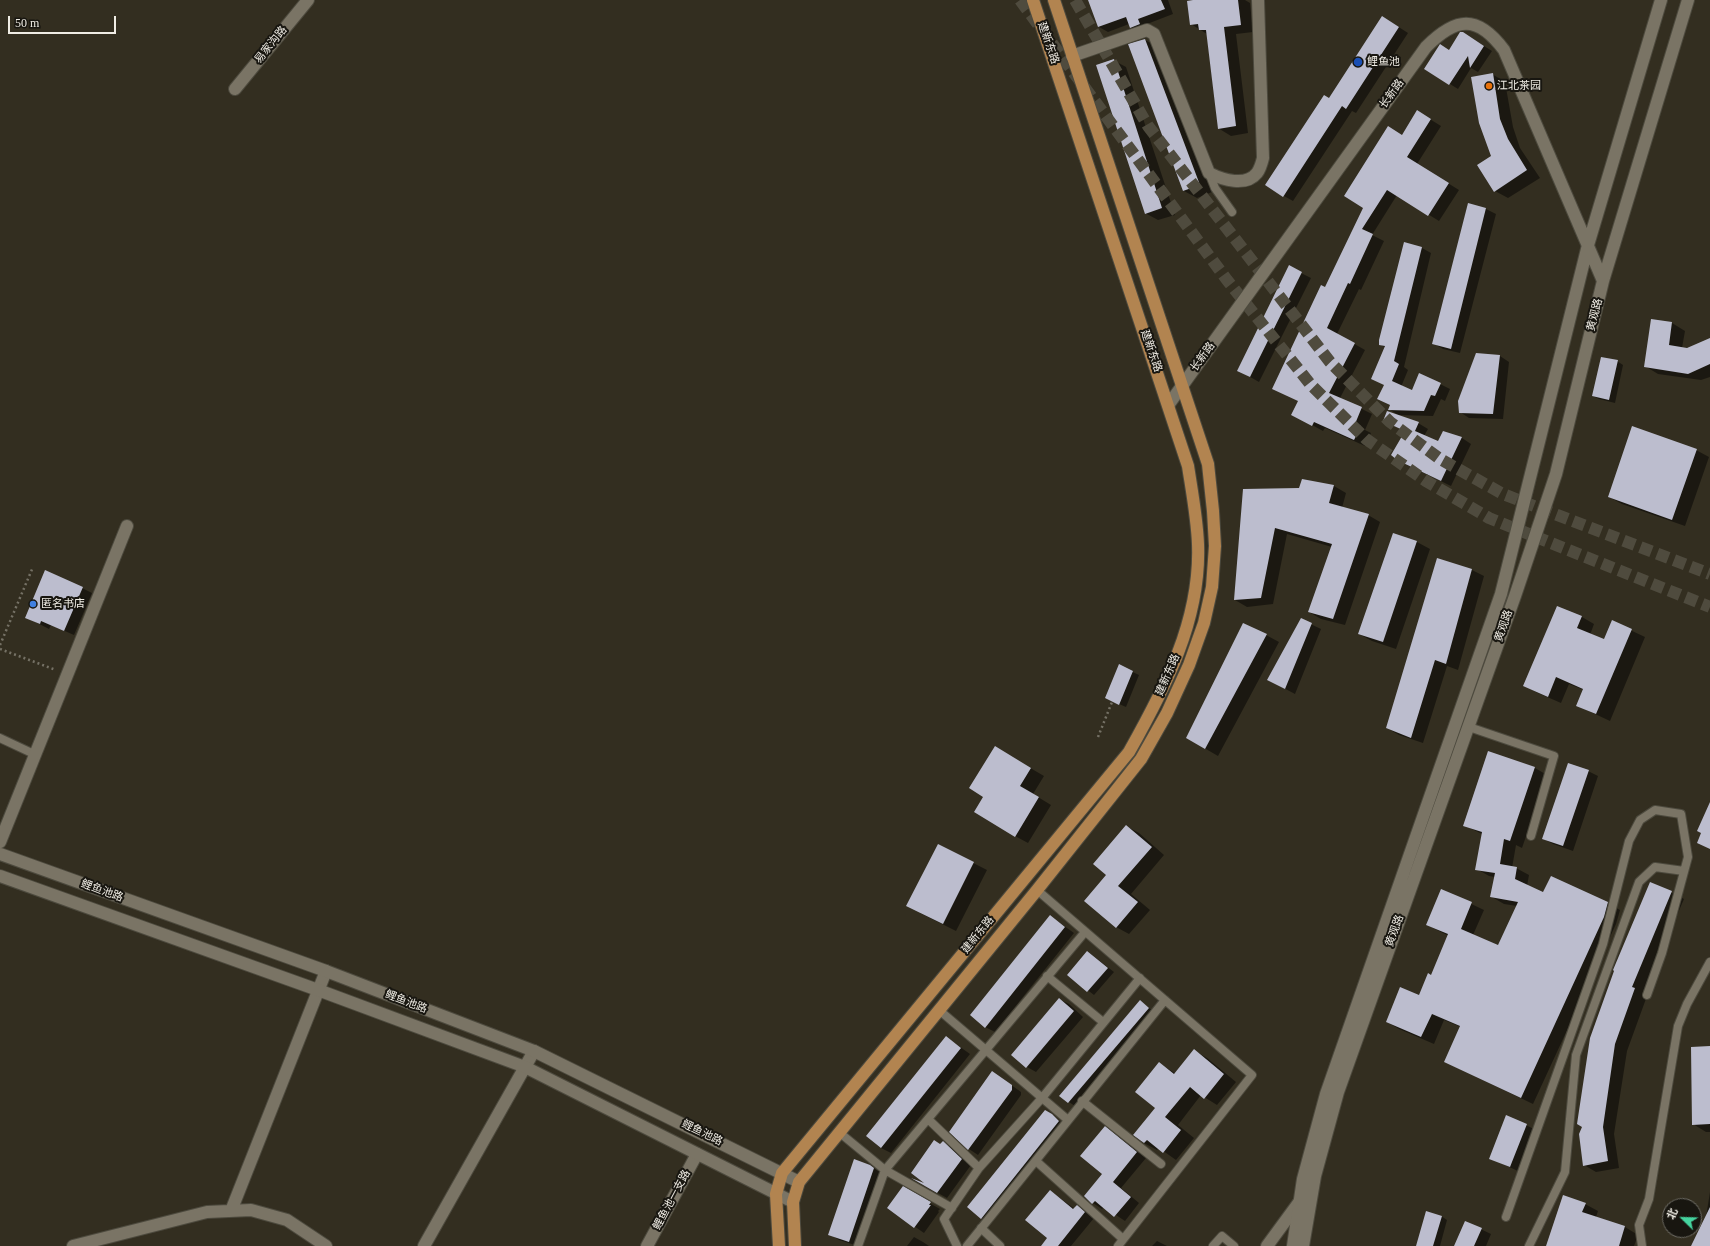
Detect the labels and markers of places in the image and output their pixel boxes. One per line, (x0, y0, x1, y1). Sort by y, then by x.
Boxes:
place label: 鲤鱼池 (1367, 55, 1400, 69)
marker: 鲤鱼池 (1352, 56, 1364, 68)
place label: 江北茶园 (1497, 79, 1541, 93)
marker: 江北茶园 (1484, 81, 1494, 91)
place label: 匿名书店 (41, 597, 85, 611)
marker: 匿名书店 (28, 599, 38, 609)

